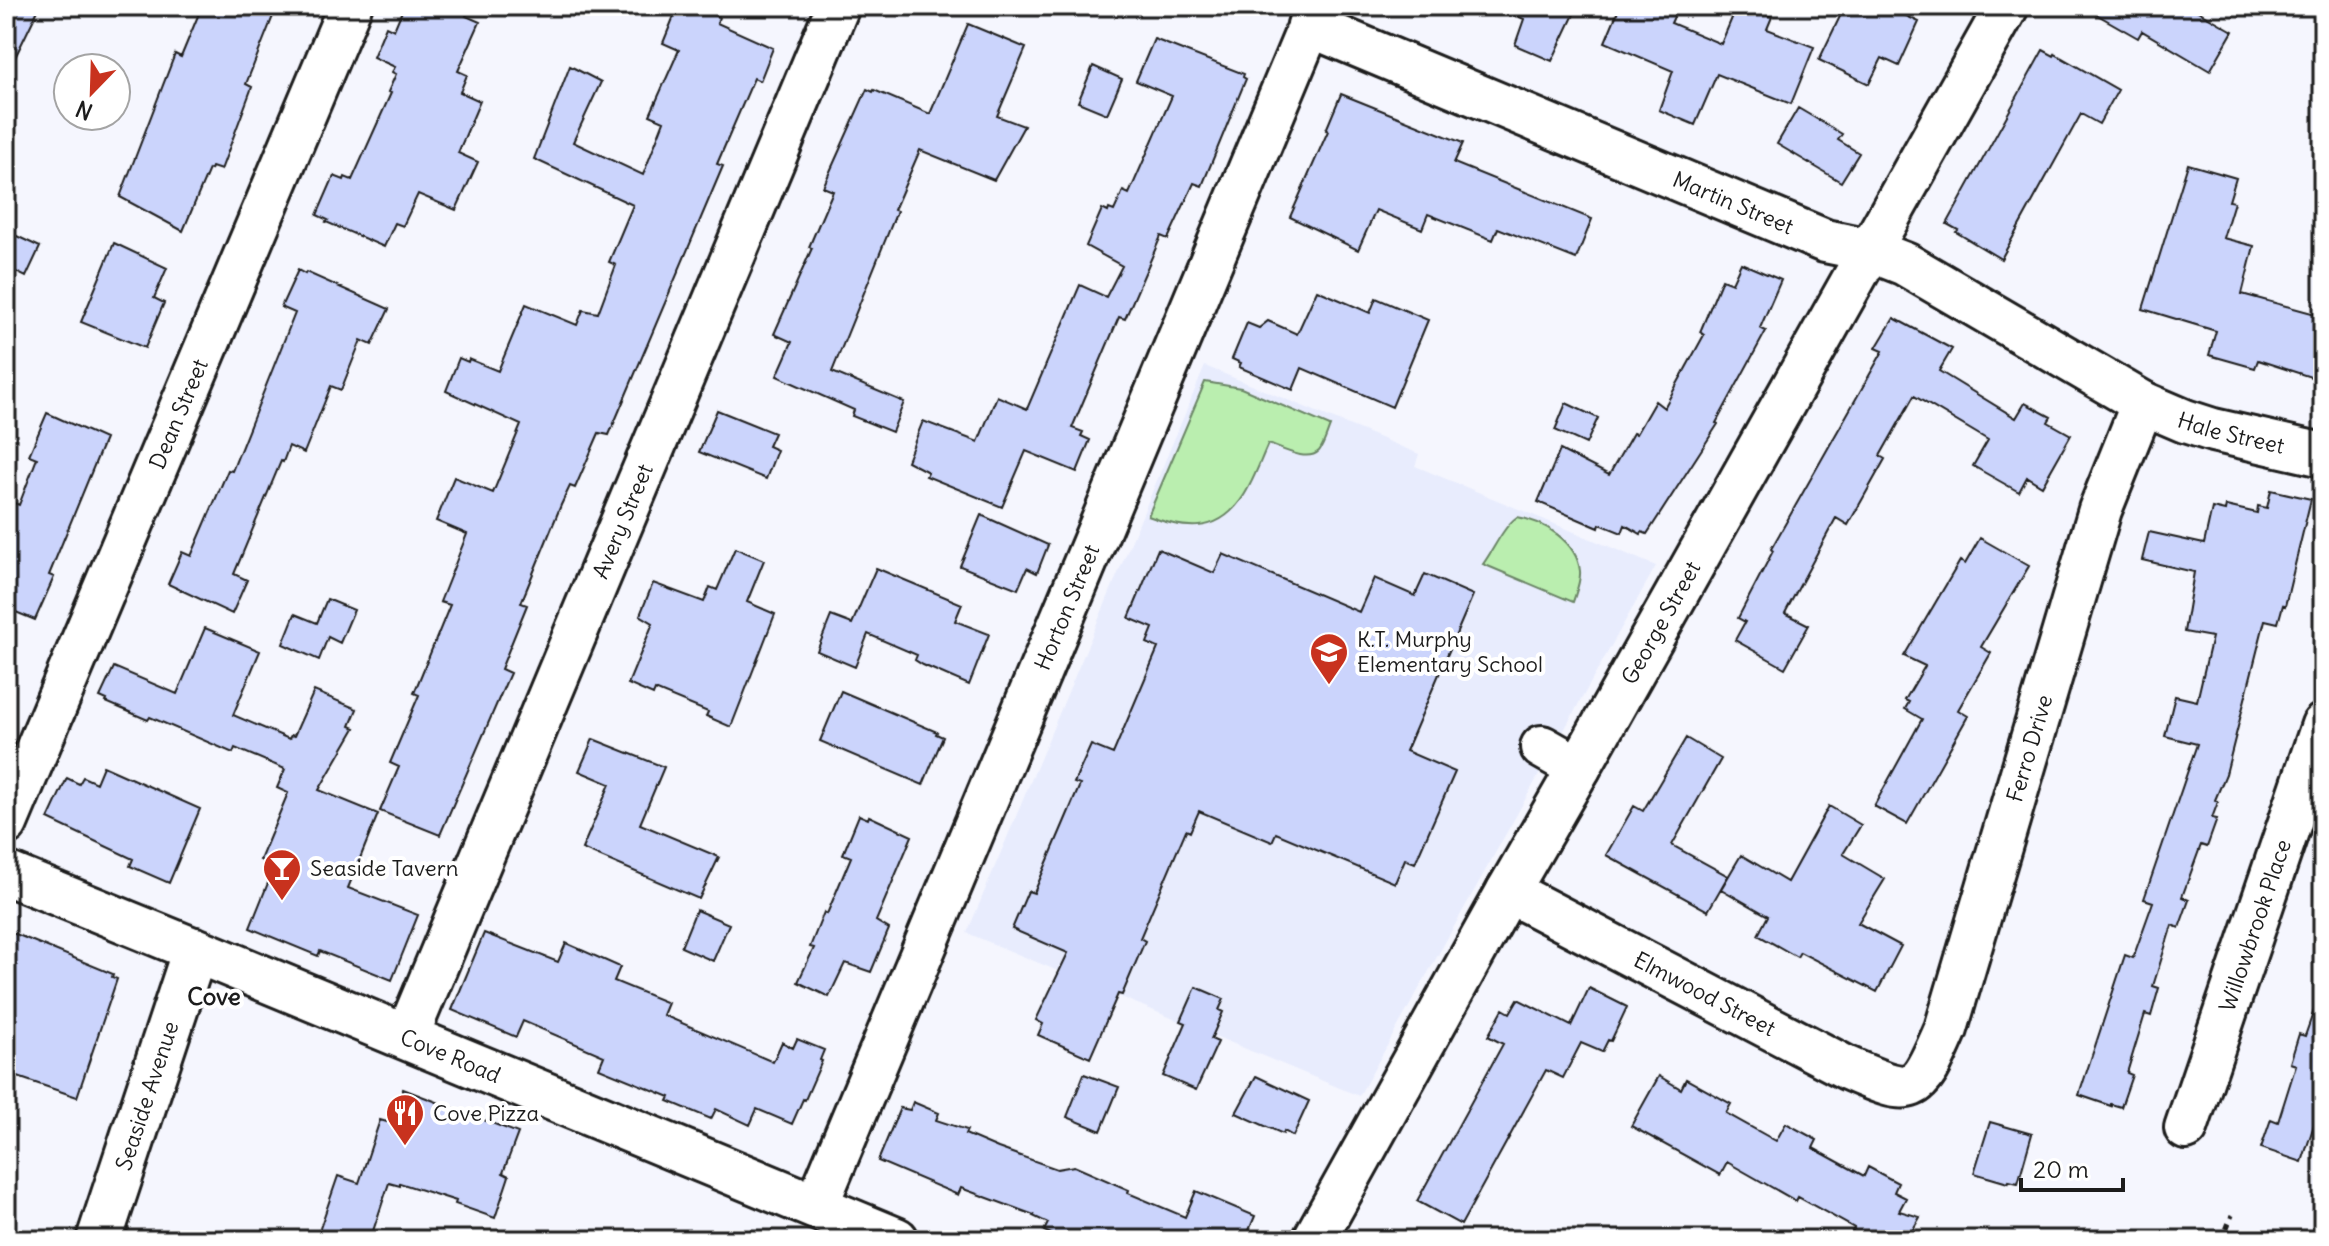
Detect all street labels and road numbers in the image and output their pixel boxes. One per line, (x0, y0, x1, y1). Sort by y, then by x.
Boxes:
street label: Martin Street (1669, 165, 1798, 240)
street label: Dean Street (143, 355, 214, 473)
street label: Hale Street (2174, 406, 2287, 460)
street label: Avery Street (586, 460, 659, 583)
street label: Horton Street (1028, 540, 1105, 674)
street label: George Street (1615, 556, 1706, 689)
street label: Ferro Drive (2000, 691, 2058, 805)
street label: Willowbrook Place (2213, 836, 2297, 1015)
street label: Elmwood Street (1629, 945, 1780, 1042)
street label: Seaside Avenue (109, 1018, 184, 1174)
street label: Cove Road (396, 1023, 505, 1089)

